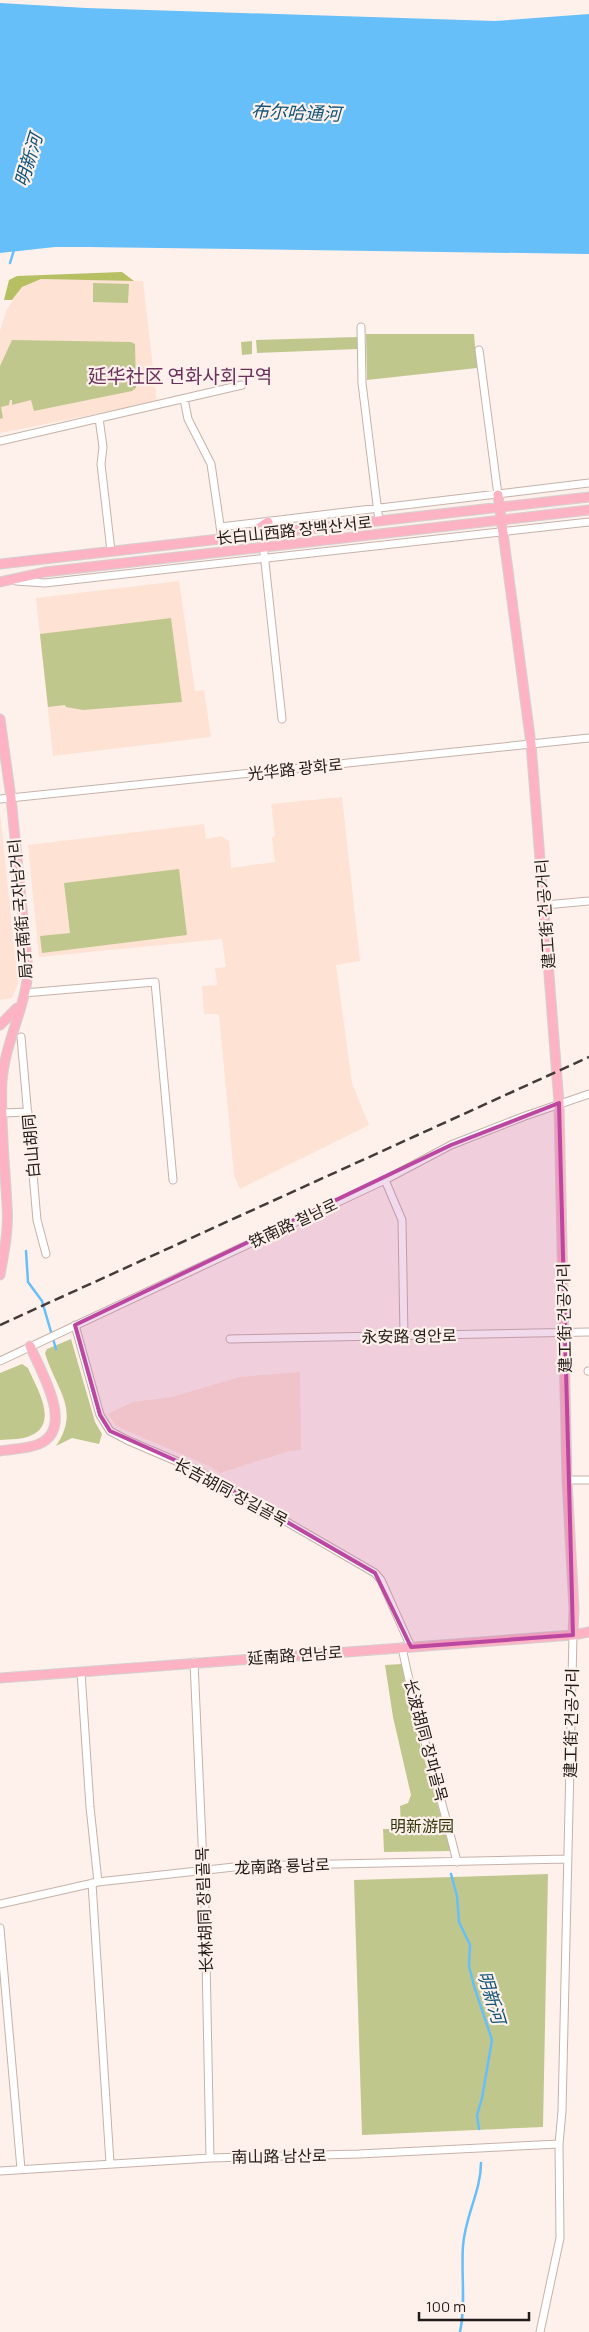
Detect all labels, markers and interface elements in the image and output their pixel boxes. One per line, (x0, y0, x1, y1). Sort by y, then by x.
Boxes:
water label: 布尔哈通河 (251, 98, 344, 126)
water label: 明新河 (9, 128, 48, 189)
district label: 延华社区 연화사회구역 (88, 363, 272, 389)
street label: 长白山西路 장백산서로 (215, 511, 373, 549)
street label: 光华路 광화로 (246, 753, 344, 785)
street label: 局子南街 국자남거리 (3, 838, 37, 980)
street label: 建工街 건공거리 (530, 858, 560, 970)
street label: 白山胡同 (17, 1113, 45, 1179)
street label: 铁南路 철남로 (245, 1193, 341, 1253)
street label: 建工街 건공거리 (552, 1263, 576, 1373)
street label: 永安路 영안로 (361, 1324, 457, 1348)
street label: 长吉胡同 장길골목 (170, 1453, 292, 1531)
street label: 延南路 연남로 (247, 1641, 344, 1669)
street label: 建工街 건공거리 (559, 1668, 583, 1778)
street label: 长波胡同 장파골목 (399, 1676, 453, 1804)
park label: 明新游园 (390, 1815, 454, 1837)
street label: 长林胡同 장림골목 (191, 1846, 217, 1973)
street label: 龙南路 룡남로 (234, 1853, 330, 1879)
water label: 明新河 (473, 1968, 512, 2029)
street label: 南山路 남산로 (231, 2144, 327, 2168)
scale bar (419, 2290, 529, 2322)
text: 100 m (426, 2296, 466, 2317)

